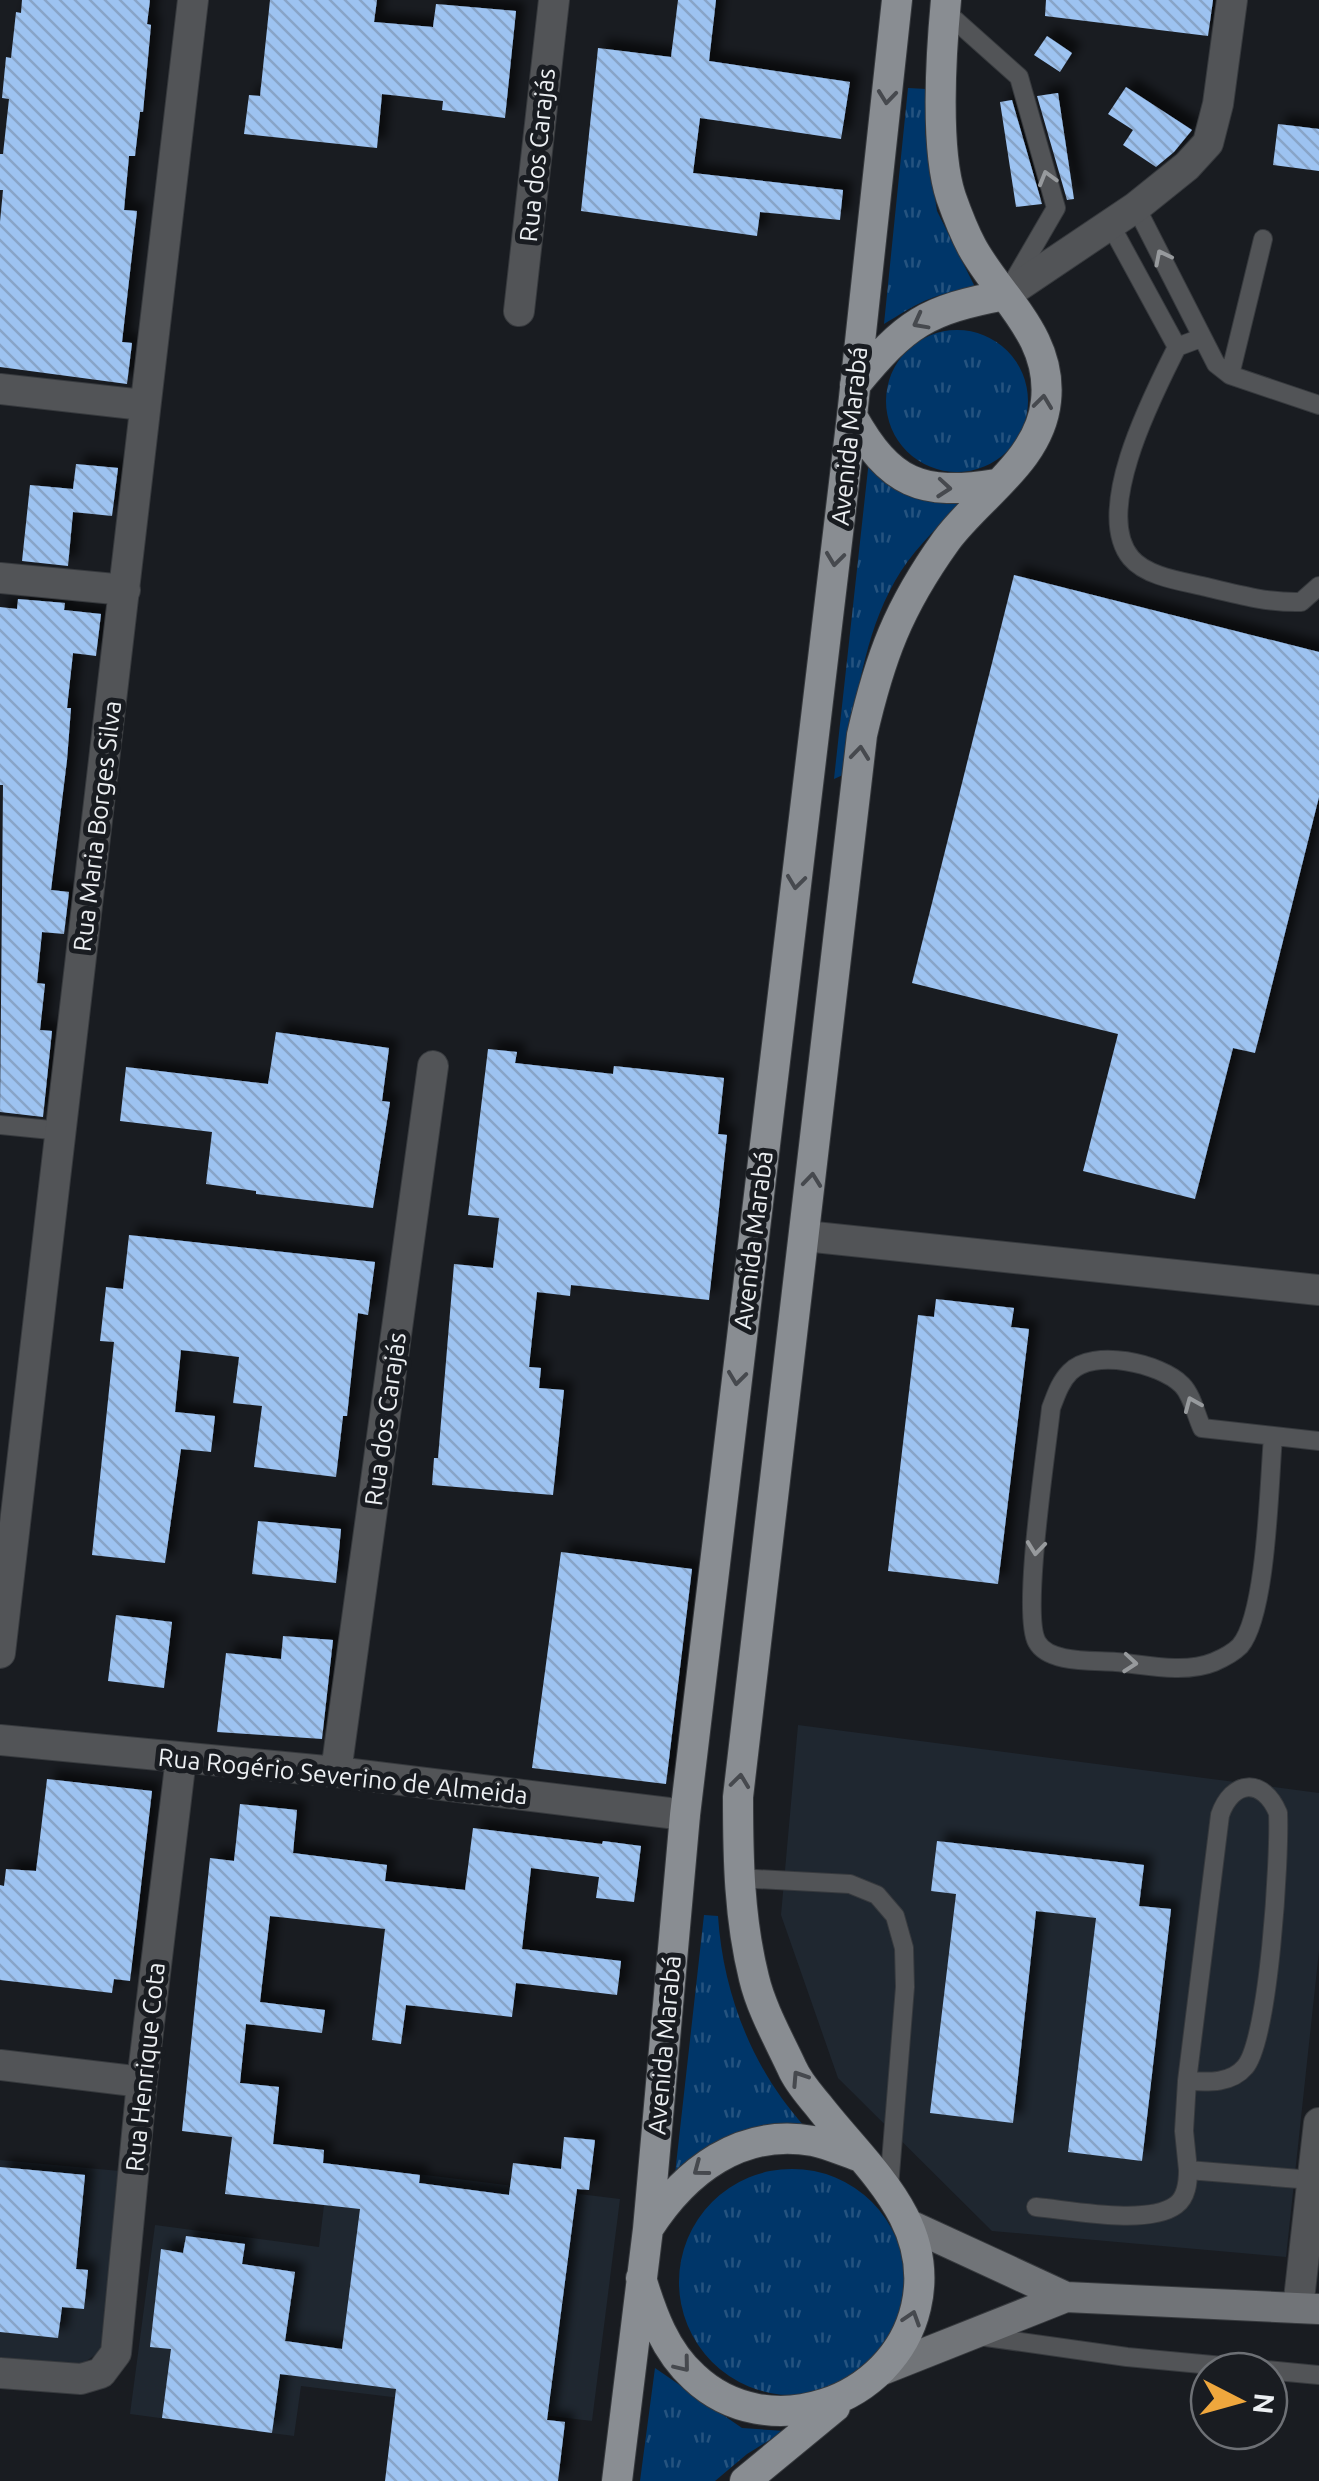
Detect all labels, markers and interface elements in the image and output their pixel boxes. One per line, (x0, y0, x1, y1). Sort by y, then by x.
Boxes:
street label: Rua dos Carajás (514, 67, 560, 243)
one-way arrow (877, 89, 898, 105)
one-way arrow (1038, 169, 1059, 187)
one-way arrow (1155, 250, 1174, 268)
one-way arrow (912, 310, 930, 330)
street label: Avenida Marabá (826, 345, 872, 527)
one-way arrow (1032, 394, 1053, 410)
one-way arrow (936, 477, 952, 499)
one-way arrow (825, 551, 846, 567)
street label: Rua Maria Borges Silva (68, 699, 126, 953)
one-way arrow (848, 745, 870, 761)
one-way arrow (786, 874, 807, 890)
street label: Avenida Marabá (728, 1149, 778, 1331)
one-way arrow (801, 1172, 822, 1188)
street label: Rua dos Carajás (359, 1331, 411, 1507)
one-way arrow (727, 1371, 748, 1387)
one-way arrow (1184, 1396, 1204, 1414)
one-way arrow (1026, 1540, 1047, 1556)
one-way arrow (1122, 1652, 1138, 1674)
street label: Rua Rogério Severino de Almeida (157, 1743, 529, 1809)
one-way arrow (729, 1773, 750, 1789)
street label: Avenida Marabá (642, 1954, 686, 2136)
street label: Rua Henrique Cota (120, 1961, 170, 2173)
one-way arrow (793, 2071, 812, 2089)
one-way arrow (693, 2158, 711, 2175)
one-way arrow (900, 2310, 920, 2327)
north arrow (1189, 2351, 1289, 2451)
one-way arrow (671, 2353, 689, 2371)
text: N (1248, 2392, 1281, 2416)

